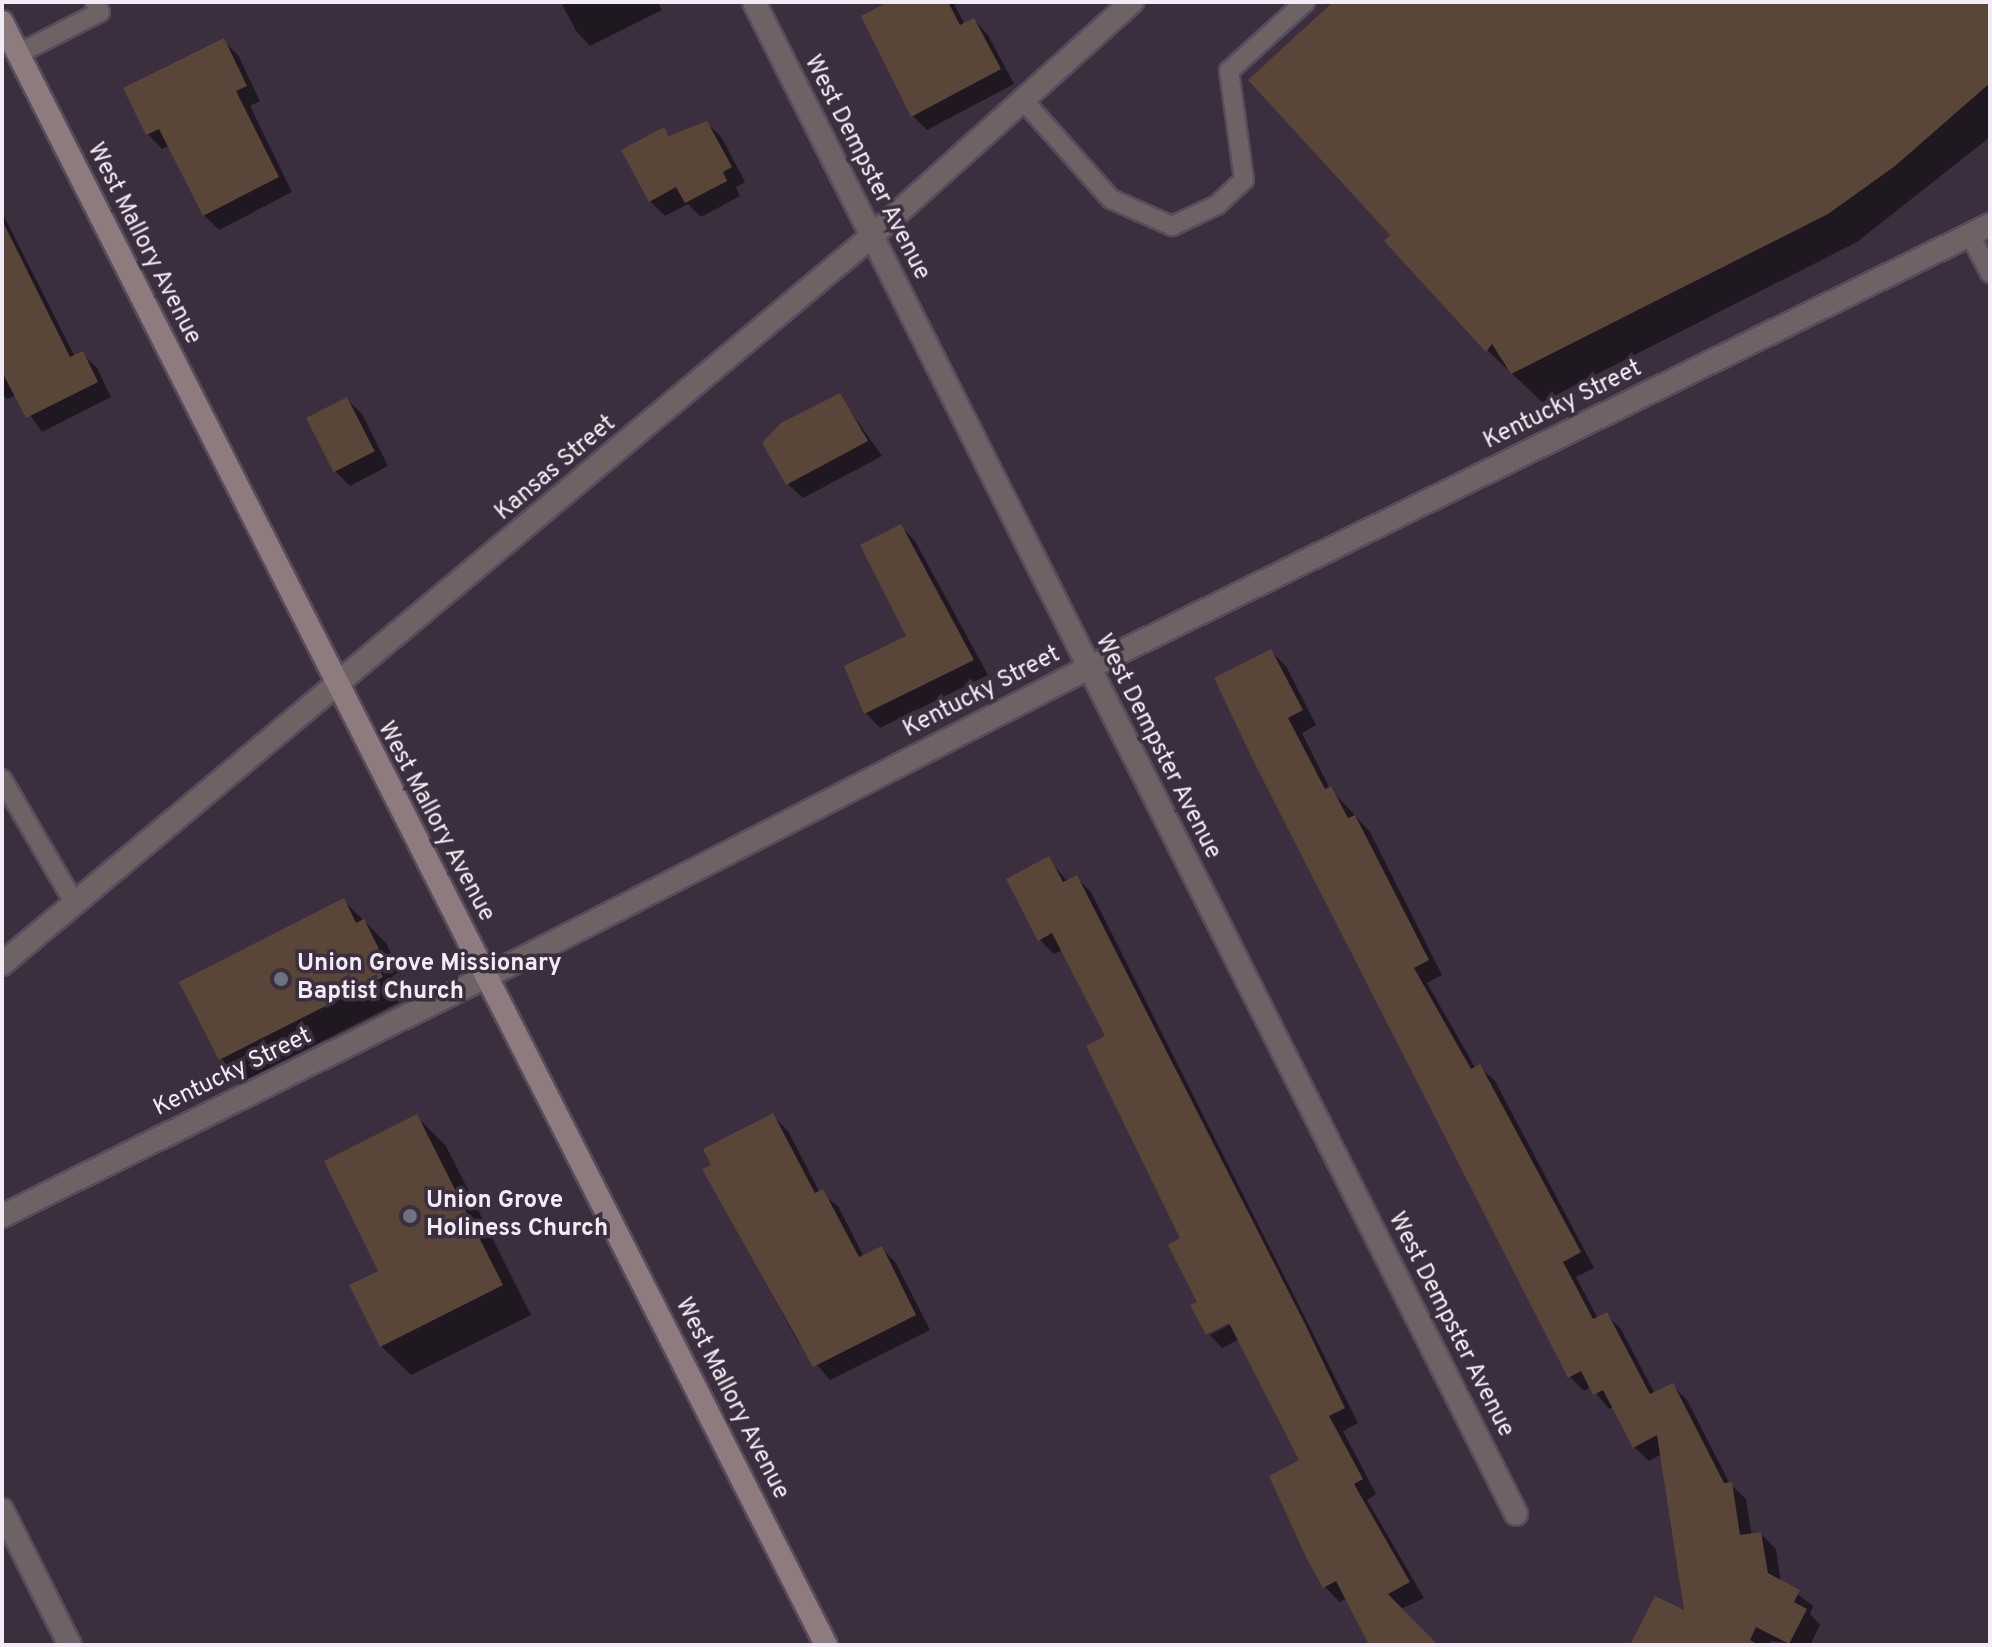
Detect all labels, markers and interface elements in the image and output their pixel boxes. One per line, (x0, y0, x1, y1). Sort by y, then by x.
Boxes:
street label: West Dempster Avenue (797, 50, 935, 286)
street label: West Mallory Avenue (79, 138, 207, 350)
street label: Kentucky Street (1479, 355, 1647, 457)
street label: Kansas Street (490, 410, 622, 528)
street label: West Dempster Avenue (1088, 629, 1226, 865)
street label: Kentucky Street (899, 641, 1065, 745)
street label: West Mallory Avenue (370, 717, 500, 927)
place label: Union Grove Missionary Baptist Church (297, 951, 562, 1007)
marker: Union Grove Missionary Baptist Church (272, 970, 290, 988)
street label: Kentucky Street (149, 1022, 317, 1124)
place label: Union Grove Holiness Church (426, 1188, 608, 1244)
marker: Union Grove Holiness Church (401, 1207, 419, 1225)
street label: West Dempster Avenue (1381, 1207, 1519, 1443)
street label: West Mallory Avenue (667, 1293, 795, 1505)

